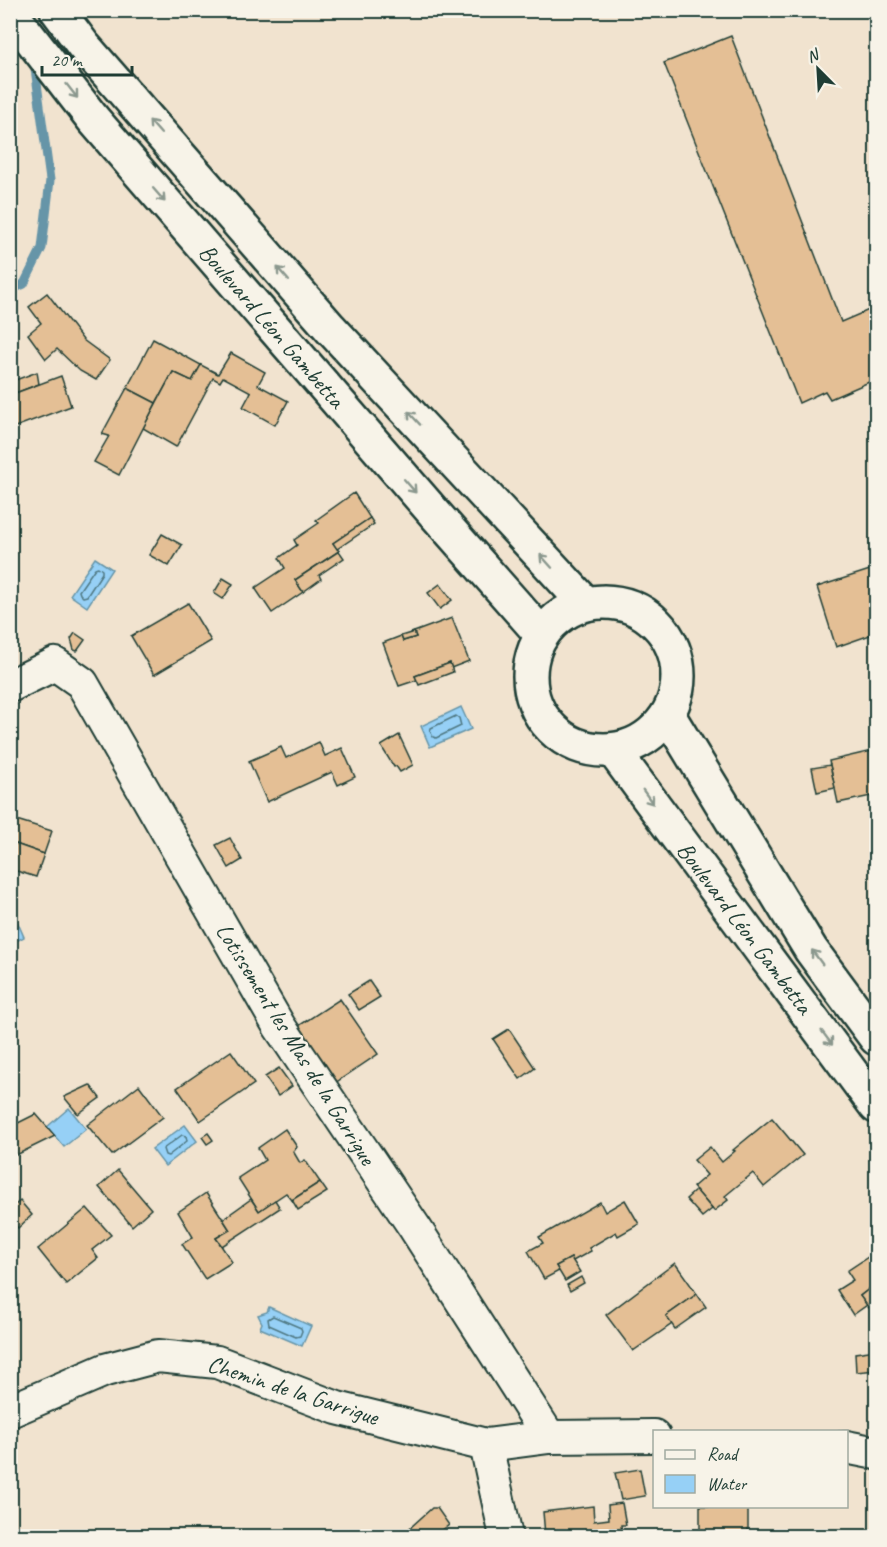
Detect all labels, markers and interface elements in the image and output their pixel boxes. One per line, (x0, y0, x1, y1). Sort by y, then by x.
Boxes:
scale bar (42, 39, 132, 77)
north arrow (788, 39, 848, 99)
text: N (804, 44, 824, 67)
text: 20 m (51, 49, 84, 71)
one-way arrow (65, 83, 78, 99)
one-way arrow (148, 119, 161, 135)
one-way arrow (152, 187, 166, 202)
street label: Boulevard Léon Gambetta (193, 238, 352, 415)
one-way arrow (276, 267, 290, 282)
one-way arrow (407, 411, 421, 426)
one-way arrow (403, 478, 417, 493)
one-way arrow (539, 554, 553, 569)
one-way arrow (642, 789, 654, 805)
street label: Boulevard Léon Gambetta (671, 836, 820, 1021)
street label: Lotissement les Mas de la Garrigue (209, 918, 384, 1172)
one-way arrow (810, 950, 823, 966)
one-way arrow (820, 1030, 833, 1046)
street label: Chemin de la Garrigue (204, 1348, 384, 1432)
legend (653, 1430, 848, 1508)
text: Road (707, 1443, 740, 1465)
text: Water (707, 1473, 748, 1495)

